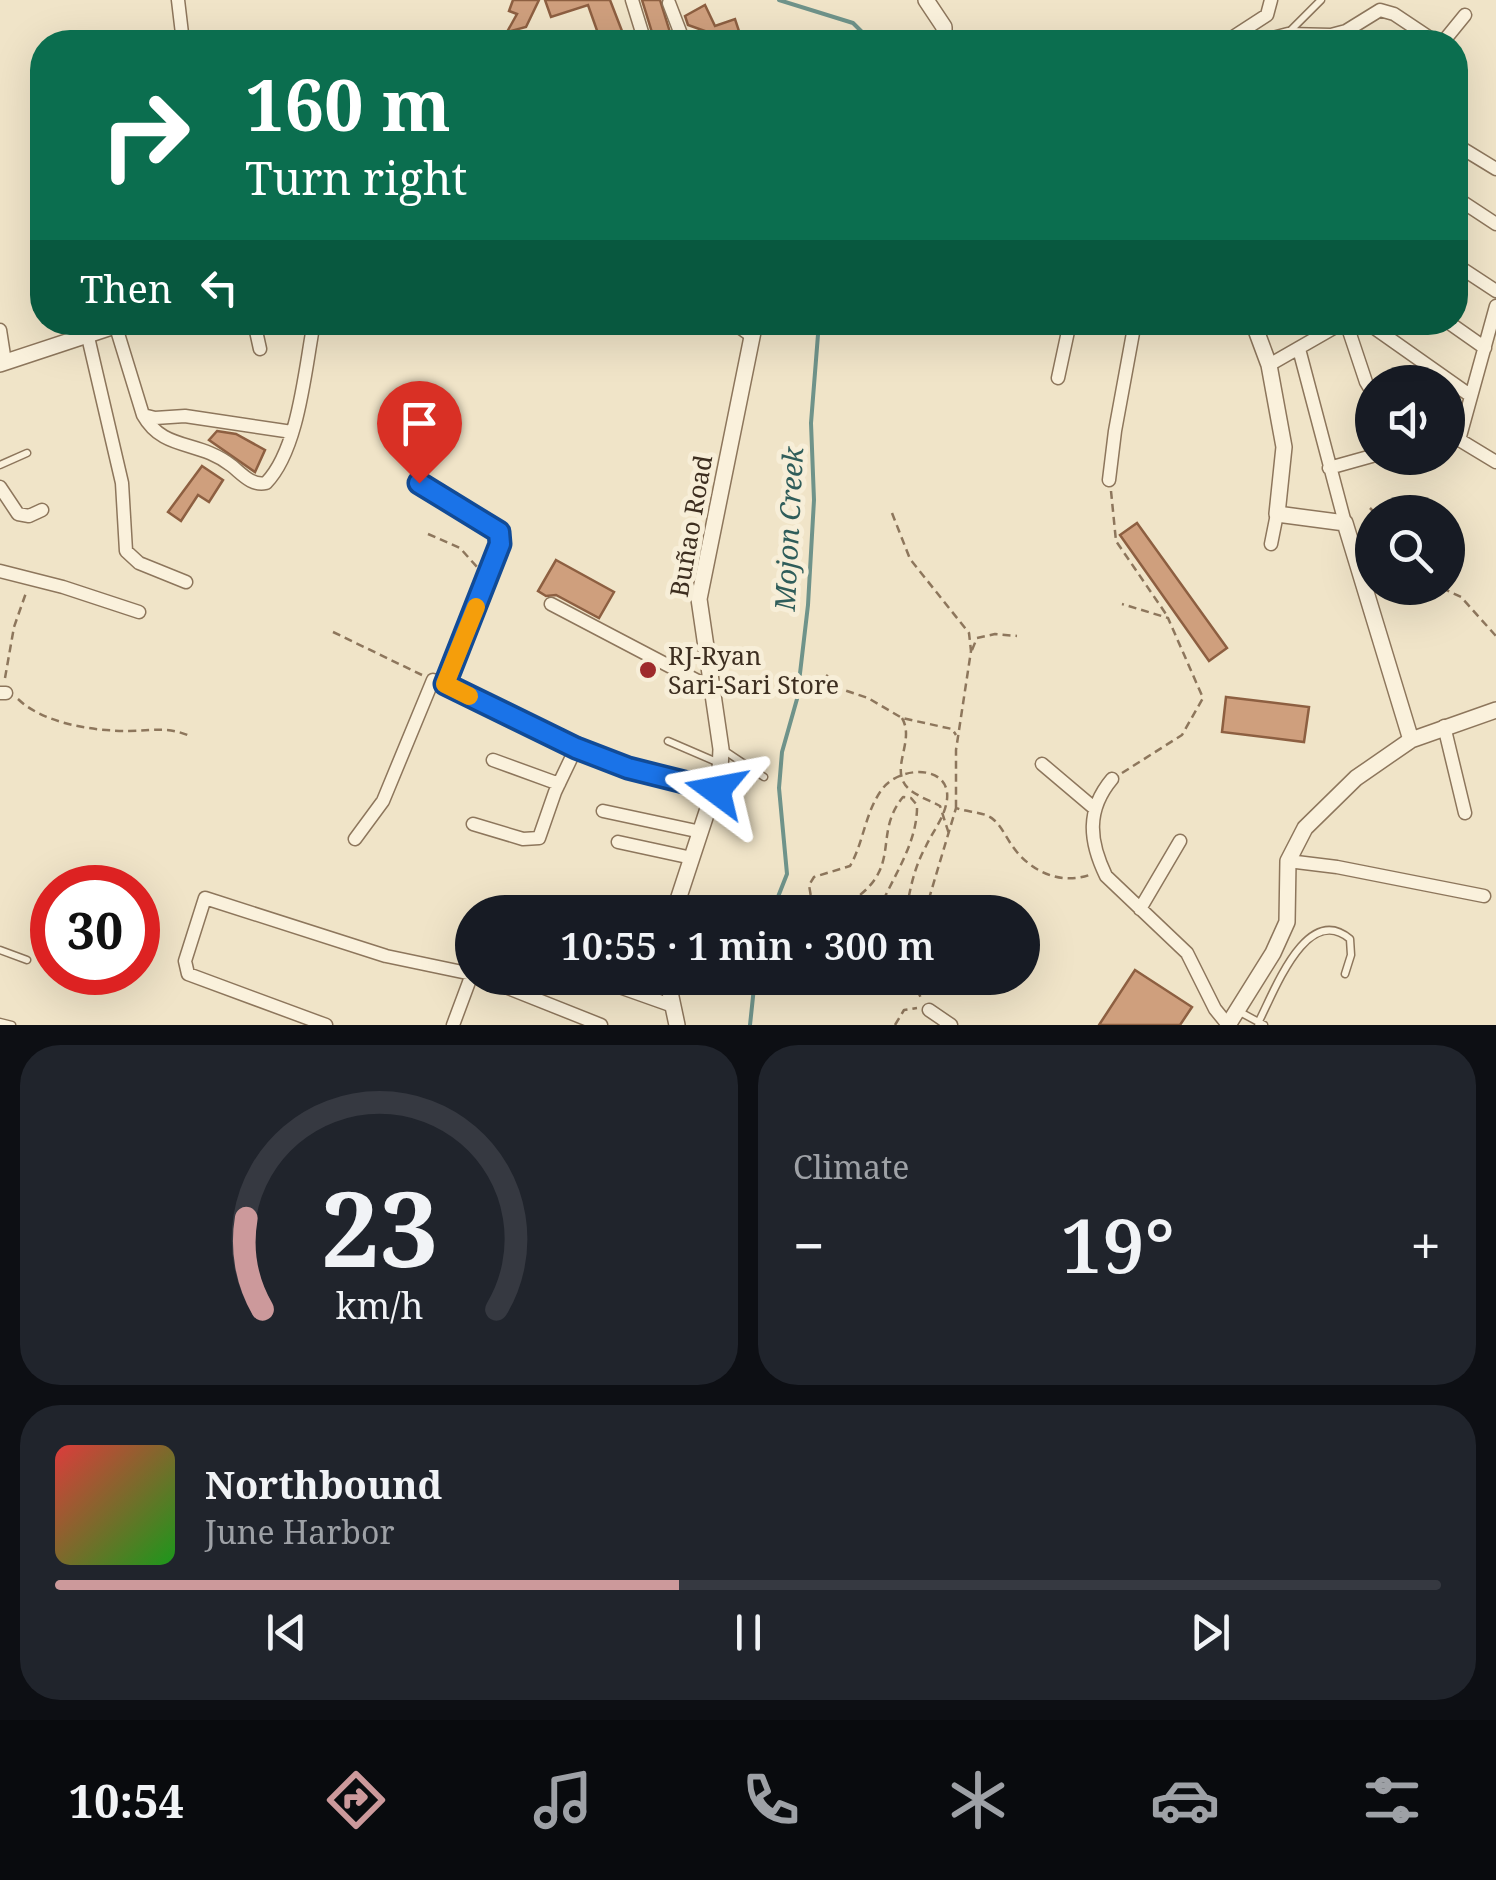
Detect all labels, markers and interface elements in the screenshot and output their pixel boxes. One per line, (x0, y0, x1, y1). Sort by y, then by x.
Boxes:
text: 160 m (245, 56, 451, 152)
icon: right (80, 70, 210, 200)
text: Turn right (245, 147, 467, 208)
icon: left (192, 260, 247, 315)
text: Then (80, 262, 172, 314)
map controls (1355, 365, 1465, 605)
button: sound (1355, 365, 1465, 475)
pin (377, 381, 462, 484)
icon: arrive (392, 396, 447, 451)
water label: Mojon Creek (765, 445, 811, 613)
street label: Buñao Road (661, 452, 719, 599)
button: search (1355, 495, 1465, 605)
place label: RJ-Ryan Sari-Sari Store (668, 638, 839, 701)
marker: RJ-Ryan Sari-Sari Store (637, 659, 659, 681)
position arrow (664, 738, 768, 842)
speed limit sign: 30 (30, 865, 160, 995)
text: 10:55 · 1 min · 300 m (560, 919, 935, 971)
text: Climate (793, 1145, 909, 1188)
text: 23 (320, 1156, 438, 1297)
text: 19° (1060, 1193, 1175, 1295)
text: − (793, 1207, 825, 1282)
text: + (1410, 1207, 1441, 1282)
text: km/h (335, 1281, 423, 1329)
text: Northbound (205, 1458, 442, 1510)
text: June Harbor (205, 1510, 394, 1553)
icon: previous (259, 1605, 314, 1660)
icon: pause (721, 1605, 776, 1660)
icon: next (1183, 1605, 1238, 1660)
icon: directions (321, 1765, 391, 1835)
icon: music (528, 1765, 598, 1835)
icon: phone (736, 1765, 806, 1835)
icon: climate (943, 1765, 1013, 1835)
icon: car (1150, 1765, 1220, 1835)
icon: filters (1357, 1765, 1427, 1835)
text: 10:54 (69, 1770, 184, 1831)

